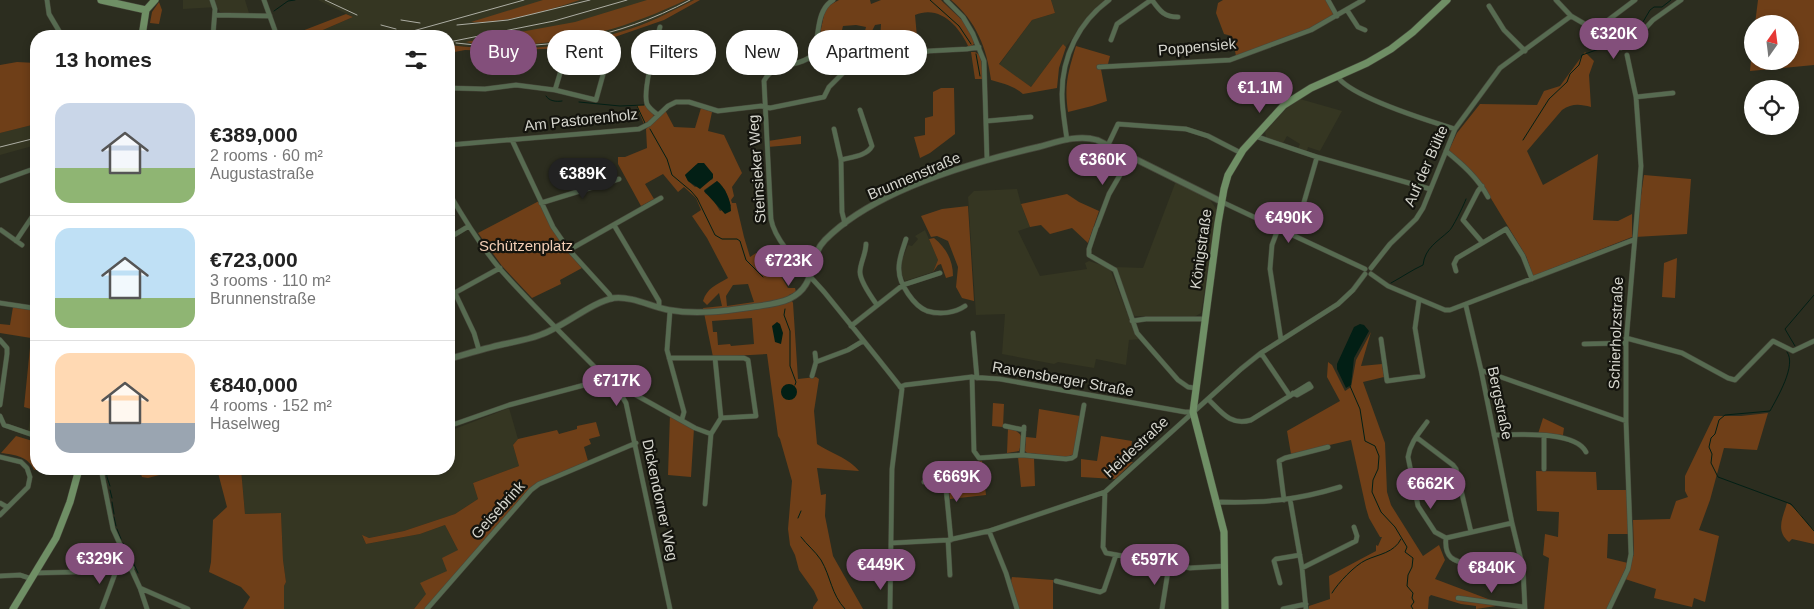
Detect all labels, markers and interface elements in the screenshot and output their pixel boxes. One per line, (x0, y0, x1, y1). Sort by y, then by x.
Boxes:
north arrow (1744, 15, 1799, 70)
map controls (1744, 15, 1799, 135)
pin: €320K (1579, 18, 1649, 60)
text: €320K (1590, 25, 1638, 42)
chip: Buy (470, 30, 537, 75)
chip: Rent (547, 30, 621, 75)
chip: Filters (631, 30, 716, 75)
chip: New (726, 30, 798, 75)
chip: Apartment (808, 30, 927, 75)
street label: Poppensiek (1157, 35, 1237, 58)
icon: filters (402, 46, 430, 74)
text: 13 homes (55, 48, 152, 71)
pin: €1.1M (1225, 72, 1295, 114)
text: €1.1M (1238, 79, 1282, 96)
button: locate (1744, 80, 1799, 135)
street label: Am Pastorenholz (523, 105, 639, 134)
street label: Steinsieker Weg (744, 114, 769, 224)
icon: home (95, 123, 155, 183)
text: €389,000 (210, 123, 298, 146)
street label: Auf der Bülte (1400, 123, 1451, 209)
pin: €360K (1068, 144, 1138, 186)
text: 2 rooms · 60 m² (210, 147, 323, 164)
street label: Brunnenstraße (865, 148, 963, 203)
text: €360K (1079, 151, 1127, 168)
pin: €389K (548, 158, 618, 200)
text: Augustastraße (210, 165, 314, 182)
text: €389K (559, 165, 607, 182)
pin: €490K (1254, 202, 1324, 244)
street label: Königstraße (1186, 208, 1215, 290)
text: €490K (1265, 209, 1313, 226)
park label: Schützenplatz (479, 237, 573, 254)
pin: €723K (754, 244, 824, 287)
icon: home (95, 248, 155, 308)
text: €723,000 (210, 248, 298, 271)
text: €723K (765, 252, 813, 269)
text: 3 rooms · 110 m² (210, 272, 331, 289)
street label: Schierholzstraße (1605, 276, 1626, 390)
text: Brunnenstraße (210, 290, 316, 307)
street label: Ravensberger Straße (991, 358, 1135, 399)
pin: €717K (582, 364, 652, 407)
street label: Bergstraße (1484, 365, 1517, 441)
text: €717K (593, 372, 641, 389)
icon: home (95, 373, 155, 433)
text: €840,000 (210, 373, 298, 396)
text: 4 rooms · 152 m² (210, 397, 332, 414)
street label: Heidestraße (1100, 413, 1171, 481)
text: Haselweg (210, 415, 280, 432)
street label: Dickendorner Weg (639, 438, 682, 562)
pin: €669K (922, 460, 992, 503)
text: €669K (933, 468, 981, 485)
pin: €662K (1396, 468, 1466, 510)
text: €662K (1407, 475, 1455, 492)
street label: Geisebrink (467, 477, 528, 542)
pin: €329K (65, 542, 135, 585)
pin: €597K (1120, 544, 1190, 586)
pin: €449K (846, 548, 916, 591)
text: €329K (76, 550, 124, 567)
text: €597K (1131, 551, 1179, 568)
pin: €840K (1457, 552, 1527, 594)
text: €449K (857, 556, 905, 573)
text: €840K (1468, 559, 1516, 576)

